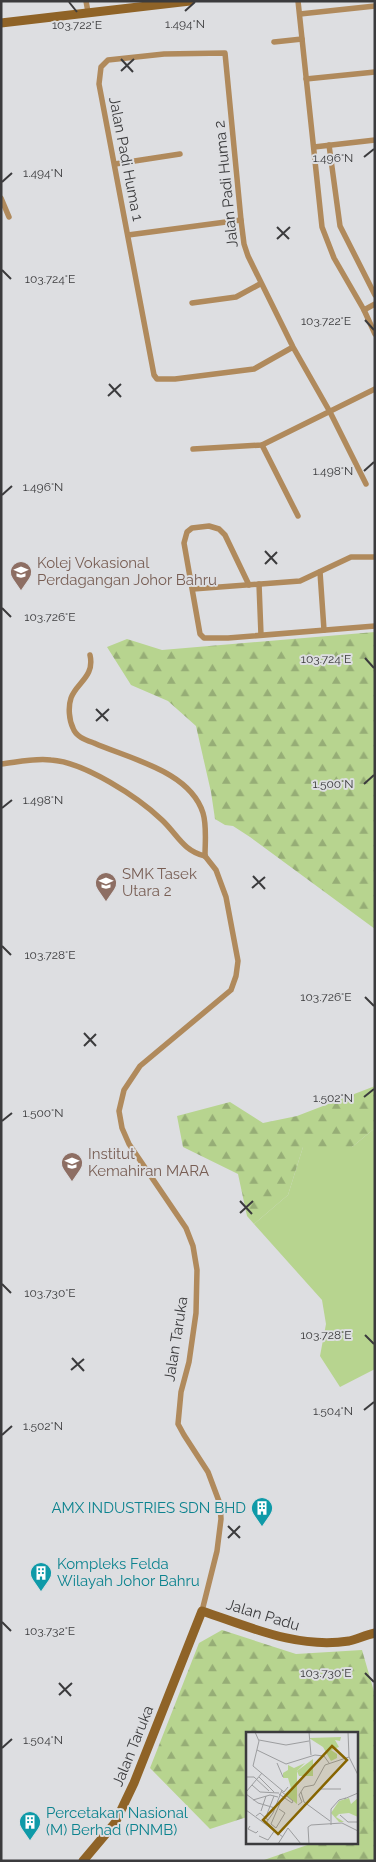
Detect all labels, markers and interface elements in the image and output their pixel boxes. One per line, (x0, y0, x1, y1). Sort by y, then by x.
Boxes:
text: 1.494°N (165, 17, 205, 31)
text: 103.722°E (52, 18, 102, 32)
street label: Jalan Padi Huma 1 (105, 95, 147, 223)
street label: Jalan Padi Huma 2 (210, 119, 242, 248)
text: 1.496°N (313, 151, 353, 165)
text: 1.494°N (23, 166, 63, 180)
text: 103.724°E (25, 272, 75, 286)
text: 103.722°E (301, 314, 351, 328)
text: 1.498°N (313, 464, 353, 478)
text: 1.496°N (23, 480, 63, 494)
place label: Kolej Vokasional Perdagangan Johor Bahru (37, 554, 217, 589)
school or university icon: Kolej Vokasional Perdagangan Johor Bahru (9, 560, 33, 591)
text: 103.726°E (24, 610, 76, 624)
text: 103.724°E (301, 652, 351, 666)
text: 1.500°N (313, 777, 353, 791)
text: 1.498°N (23, 793, 63, 807)
place label: SMK Tasek Utara 2 (122, 865, 197, 900)
school or university icon: SMK Tasek Utara 2 (94, 871, 118, 902)
text: 103.728°E (24, 948, 76, 962)
text: 103.726°E (300, 990, 352, 1004)
text: 1.502°N (313, 1091, 353, 1105)
text: 1.500°N (23, 1106, 63, 1120)
place label: Institut Kemahiran MARA (88, 1145, 209, 1180)
school or university icon: Institut Kemahiran MARA (60, 1151, 84, 1182)
text: 103.730°E (24, 1286, 76, 1300)
street label: Jalan Taruka (160, 1295, 192, 1383)
text: 103.728°E (300, 1328, 352, 1342)
text: 1.504°N (313, 1404, 353, 1418)
text: 1.502°N (23, 1419, 63, 1433)
building icon: AMX INDUSTRIES SDN BHD (250, 1496, 274, 1527)
place label: AMX INDUSTRIES SDN BHD (51, 1499, 246, 1517)
place label: Kompleks Felda Wilayah Johor Bahru (57, 1555, 200, 1590)
building icon: Kompleks Felda Wilayah Johor Bahru (29, 1561, 53, 1592)
street label: Jalan Padu (224, 1595, 302, 1635)
text: 103.732°E (25, 1624, 75, 1638)
text: 103.730°E (300, 1666, 352, 1680)
street label: Jalan Taruka (109, 1703, 157, 1789)
inset map (246, 1732, 358, 1844)
text: 1.504°N (23, 1733, 63, 1747)
place label: Percetakan Nasional (M) Berhad (PNMB) (46, 1804, 189, 1839)
building icon: Percetakan Nasional (M) Berhad (PNMB) (18, 1810, 42, 1841)

